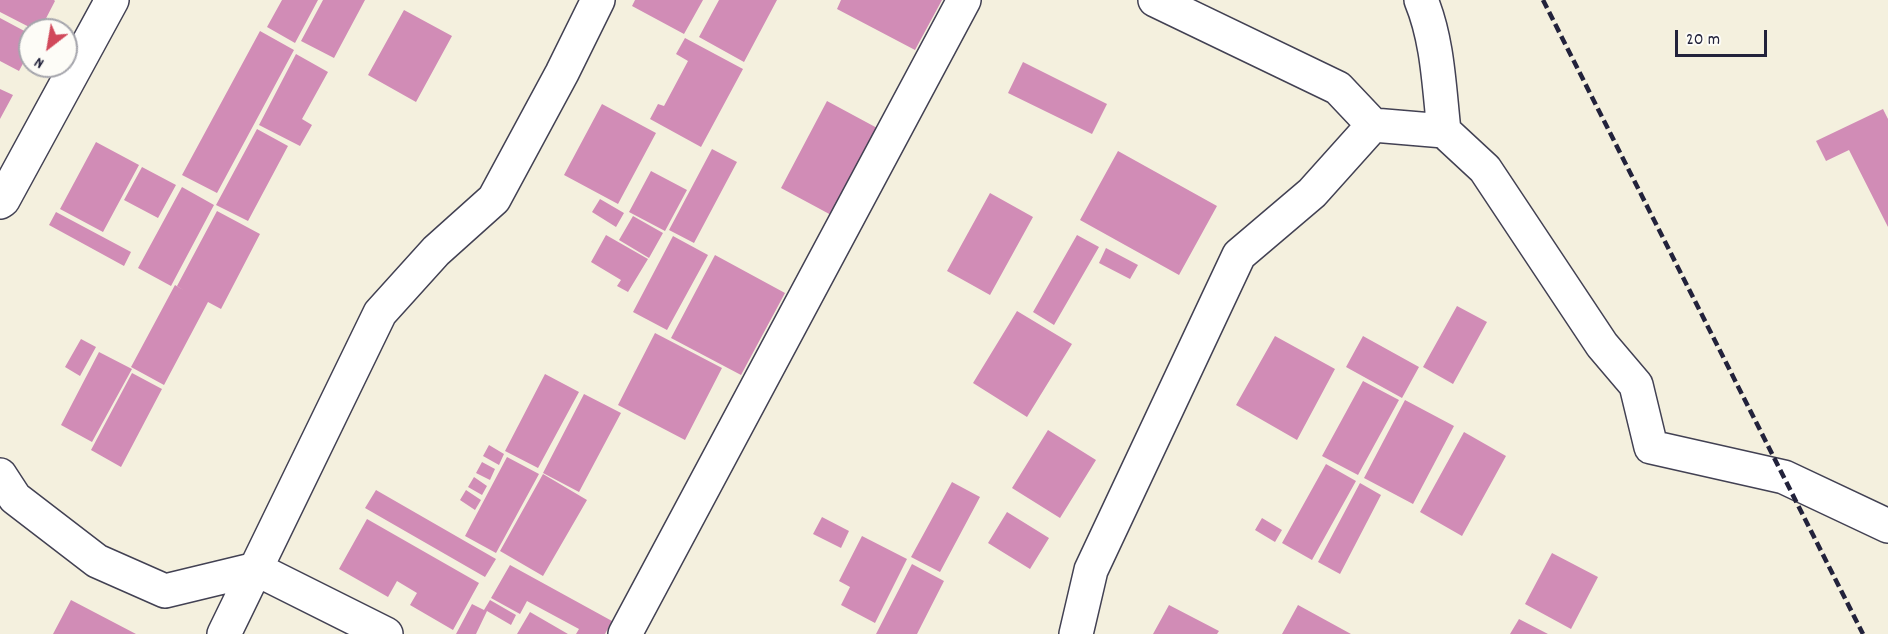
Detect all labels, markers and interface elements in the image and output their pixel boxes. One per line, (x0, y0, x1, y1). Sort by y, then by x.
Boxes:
north arrow (18, 18, 78, 78)
scale bar (1678, 18, 1770, 56)
text: 20 m (1686, 28, 1720, 53)
text: N (30, 50, 49, 74)

